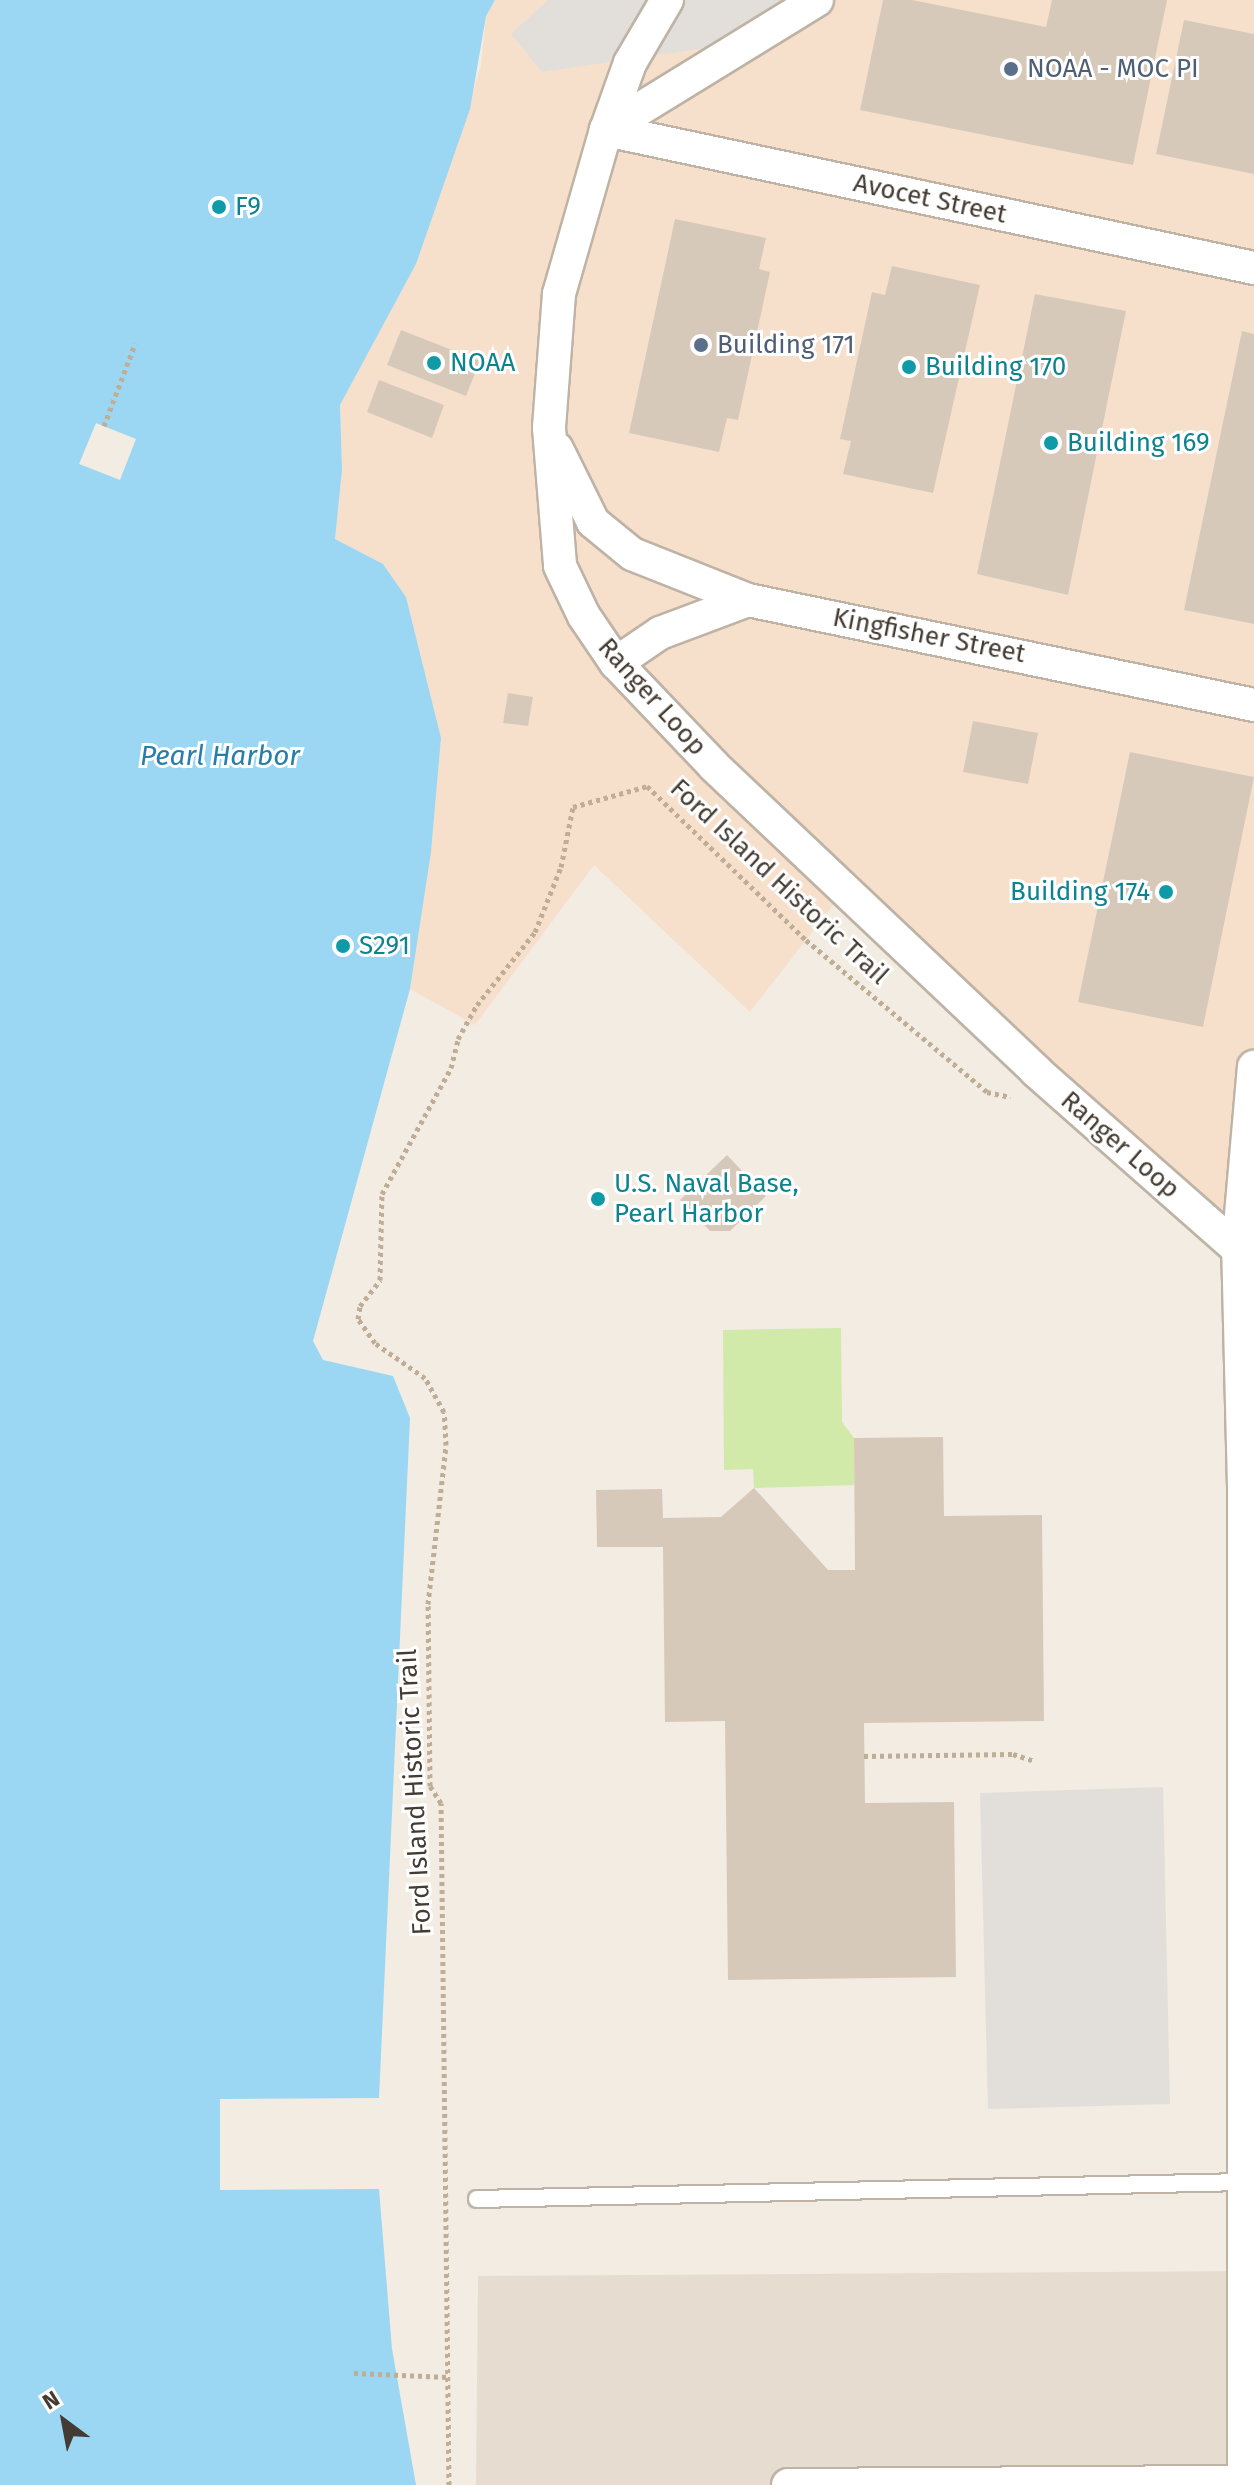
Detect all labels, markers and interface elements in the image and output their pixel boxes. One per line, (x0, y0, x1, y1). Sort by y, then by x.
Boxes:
place label: NOAA - MOC PI (1027, 53, 1199, 85)
marker: NOAA - MOC PI (1002, 60, 1020, 78)
street label: Avocet Street (851, 168, 1009, 230)
place label: F9 (235, 191, 261, 223)
marker: F9 (210, 198, 228, 216)
place label: Building 171 (717, 329, 855, 361)
marker: Building 171 (692, 336, 710, 354)
place label: NOAA (450, 347, 515, 379)
place label: Building 170 (925, 351, 1066, 383)
marker: NOAA (425, 354, 443, 372)
marker: Building 170 (900, 358, 918, 376)
place label: Building 169 (1067, 427, 1210, 459)
marker: Building 169 (1042, 434, 1060, 452)
street label: Kingfisher Street (830, 602, 1028, 670)
street label: Ranger Loop (591, 632, 713, 762)
water label: Pearl Harbor (140, 739, 300, 773)
street label: Ford Island Historic Trail (664, 773, 894, 991)
place label: Building 174 (1010, 876, 1150, 908)
marker: Building 174 (1157, 883, 1175, 901)
place label: S291 (359, 930, 410, 962)
marker: S291 (334, 937, 352, 955)
street label: Ranger Loop (1054, 1085, 1186, 1205)
place label: U.S. Naval Base, Pearl Harbor (614, 1168, 799, 1230)
marker: U.S. Naval Base, Pearl Harbor (589, 1190, 607, 1208)
street label: Ford Island Historic Trail (392, 1648, 438, 1936)
north arrow (24, 2381, 104, 2461)
text: N (38, 2385, 64, 2416)

